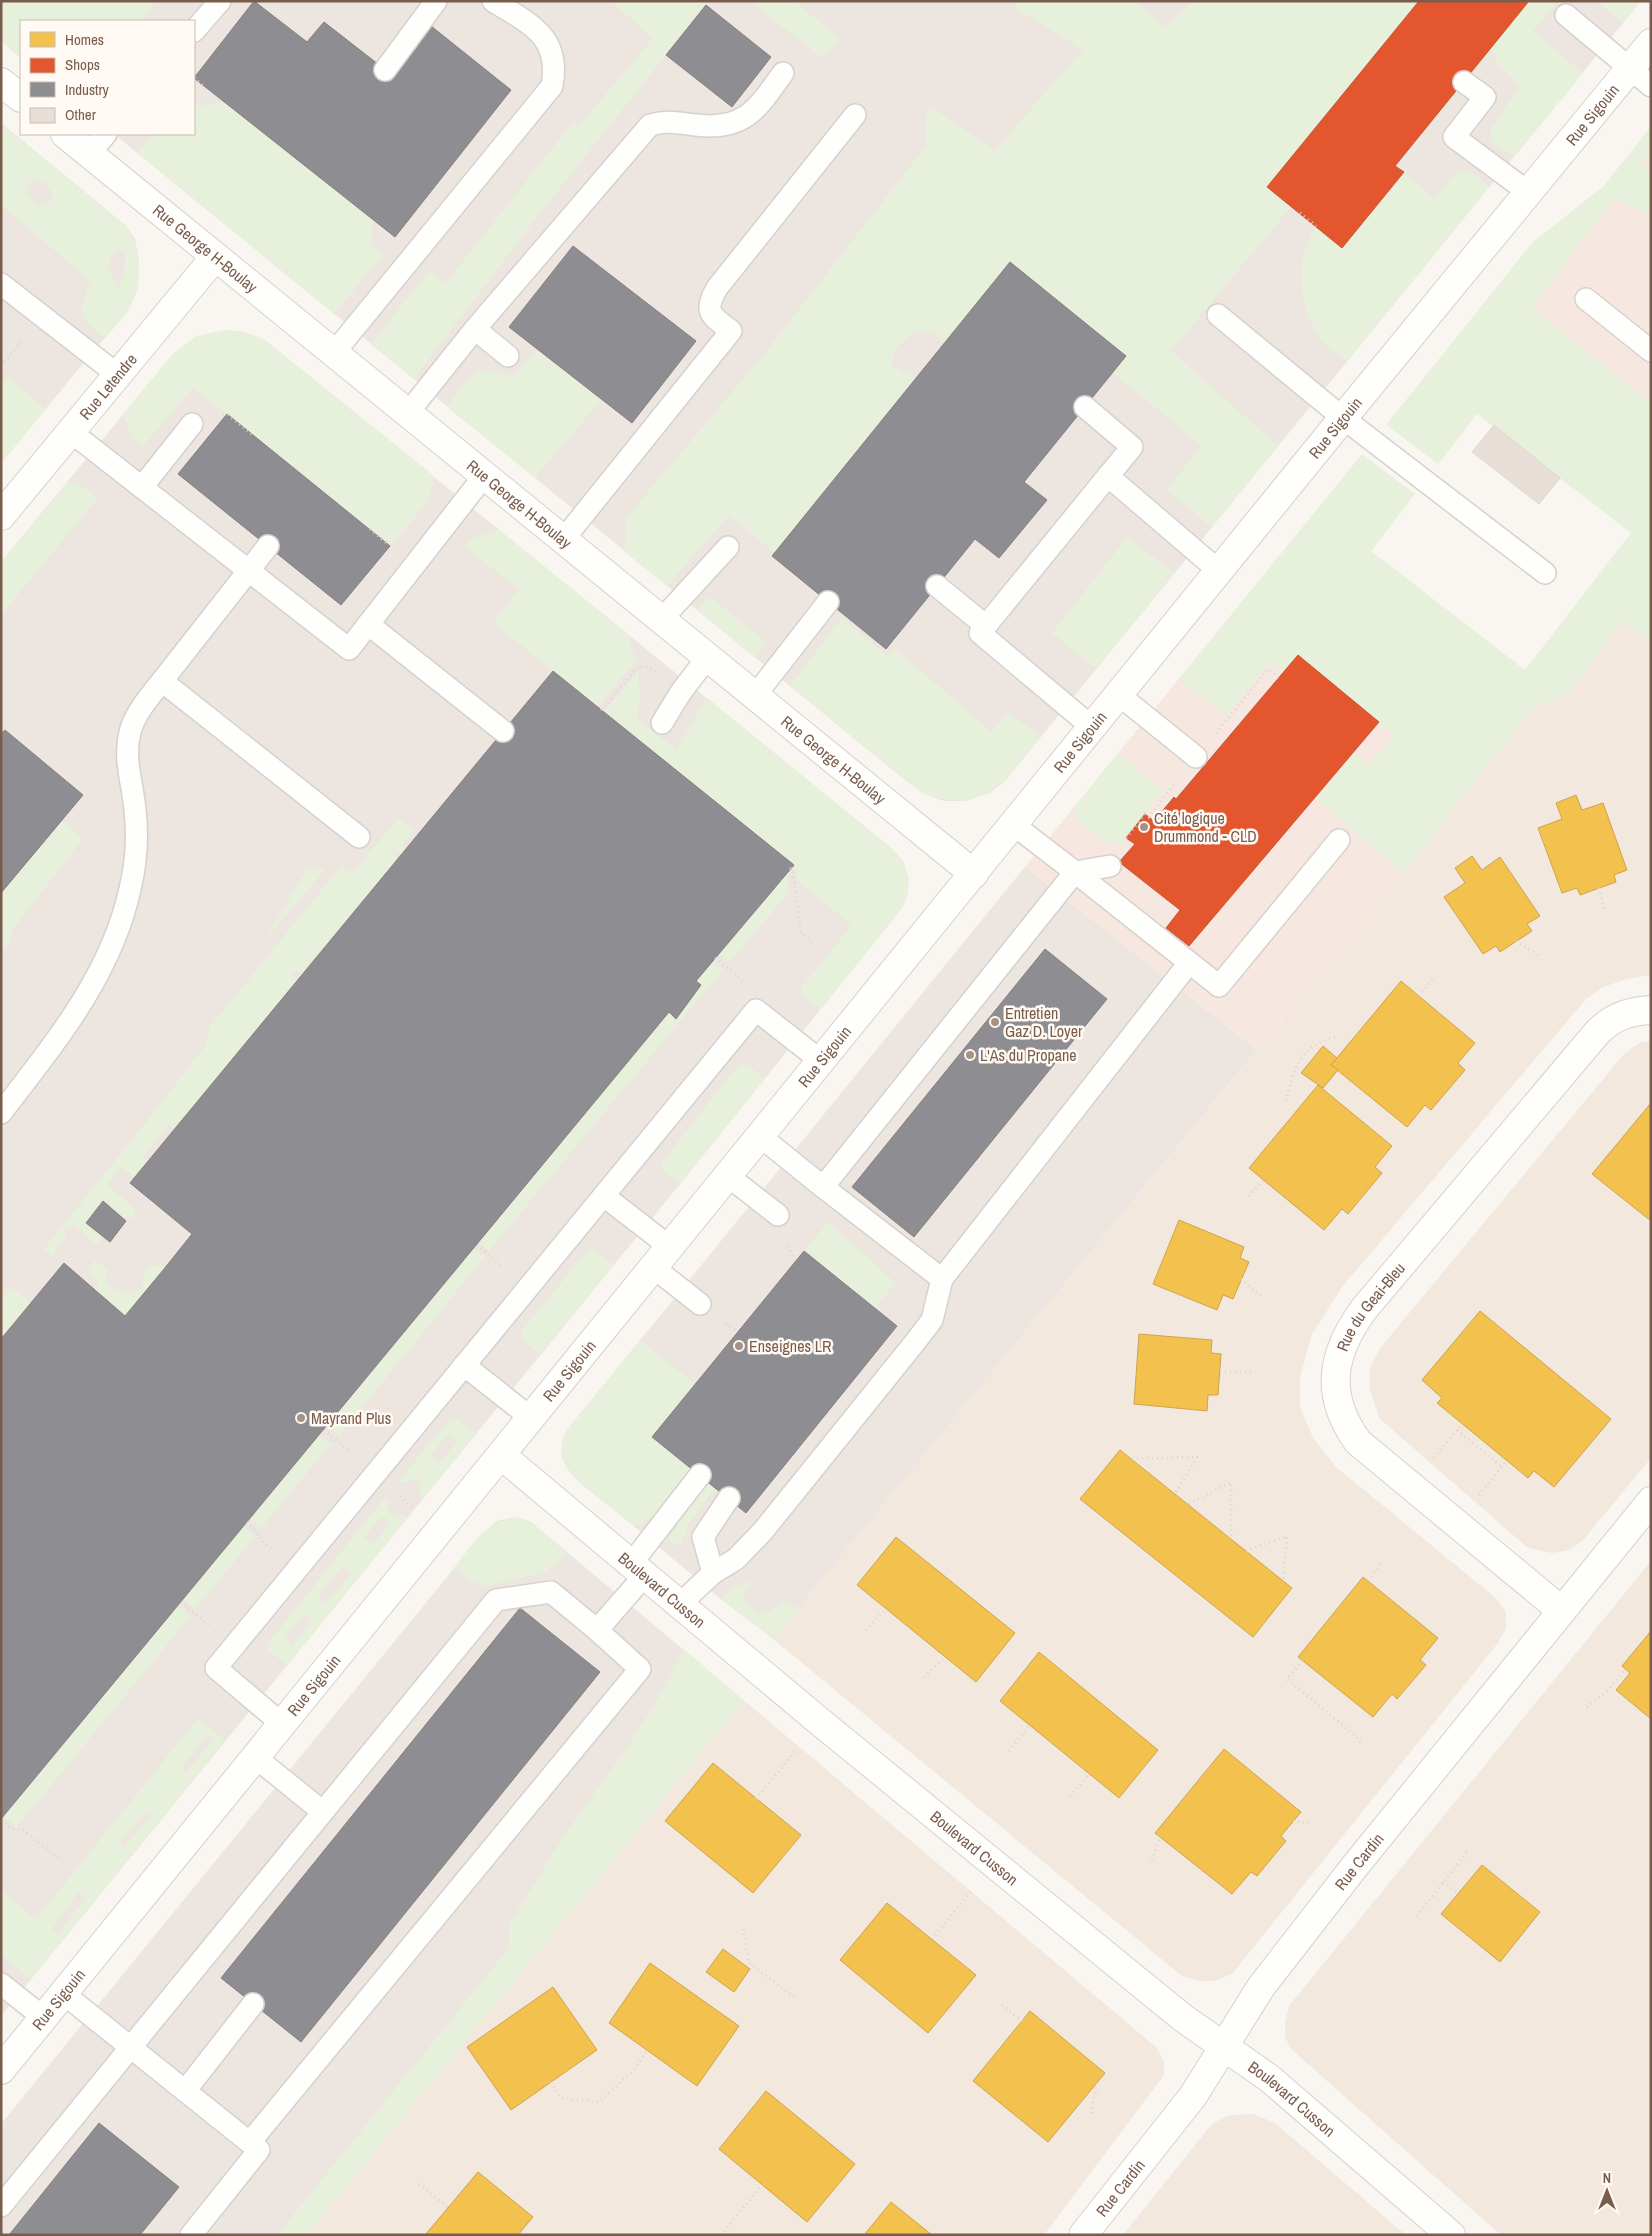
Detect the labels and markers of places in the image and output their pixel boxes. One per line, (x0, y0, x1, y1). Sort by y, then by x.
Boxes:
place label: Cité logique Drummond - CLD (1154, 807, 1257, 847)
marker: Cité logique Drummond - CLD (1138, 821, 1150, 833)
place label: Entretien Gaz D. Loyer (1005, 1002, 1083, 1042)
marker: Entretien Gaz D. Loyer (989, 1016, 1001, 1028)
place label: L'As du Propane (980, 1044, 1077, 1066)
marker: L'As du Propane (964, 1049, 976, 1061)
place label: Enseignes LR (749, 1335, 832, 1357)
marker: Enseignes LR (733, 1340, 745, 1352)
place label: Mayrand Plus (311, 1407, 391, 1429)
marker: Mayrand Plus (295, 1412, 307, 1424)

